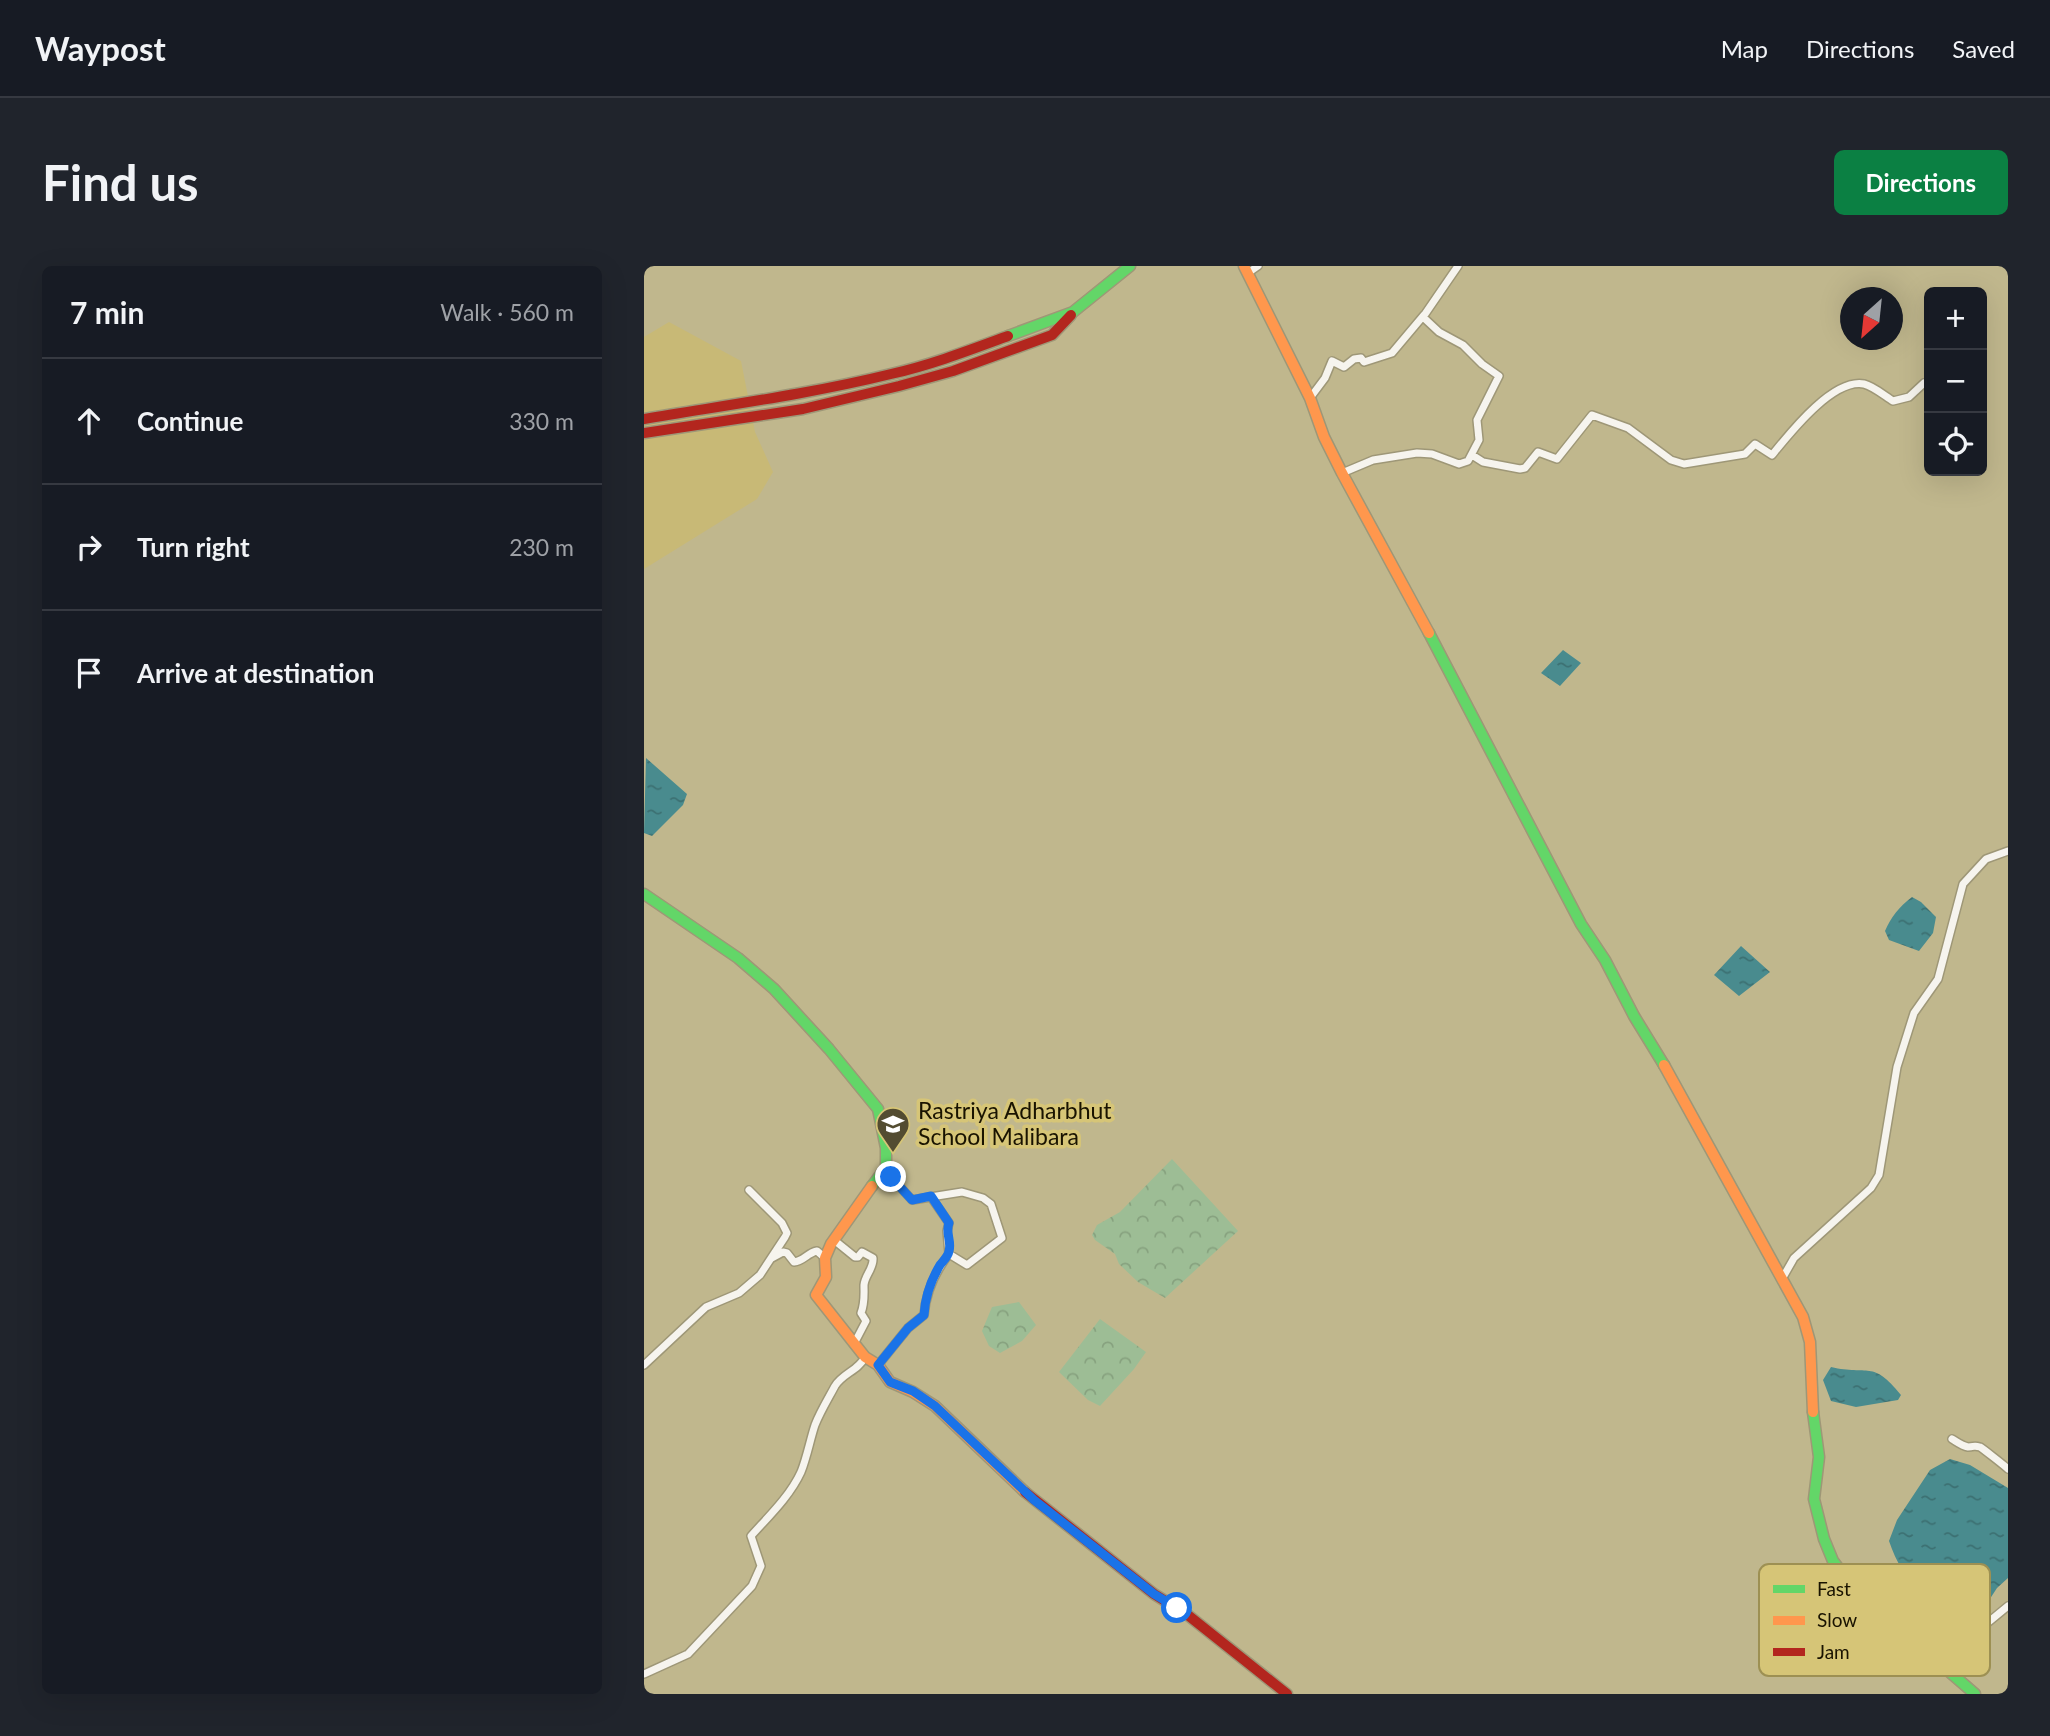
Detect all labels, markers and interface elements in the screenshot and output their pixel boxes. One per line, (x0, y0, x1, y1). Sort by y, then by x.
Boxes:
text: Waypost (35, 28, 166, 68)
text: Map (1721, 34, 1768, 63)
text: Directions (1806, 34, 1914, 63)
text: Saved (1952, 34, 2015, 63)
button: Directions (1834, 150, 2008, 215)
text: Find us (42, 153, 199, 211)
north arrow (1840, 287, 1903, 350)
map controls (1924, 287, 1987, 476)
button: + (1924, 287, 1987, 350)
text: 7 min (70, 294, 144, 330)
text: Walk · 560 m (440, 298, 574, 326)
button: − (1924, 350, 1987, 413)
icon: ahead (70, 402, 108, 440)
text: Continue (137, 405, 243, 437)
text: 330 m (509, 407, 574, 435)
button: locate (1924, 413, 1987, 476)
icon: right (70, 528, 108, 566)
text: Turn right (137, 531, 250, 563)
text: 230 m (509, 533, 574, 561)
icon: arrive (70, 654, 108, 692)
text: Arrive at destination (137, 657, 374, 689)
place label: Rastriya Adharbhut School Malibara (918, 1096, 1112, 1150)
school or university icon: Rastriya Adharbhut School Malibara (874, 1105, 912, 1154)
route end (875, 1161, 906, 1192)
legend (1759, 1564, 1990, 1676)
text: Fast (1817, 1577, 1851, 1600)
route start (1161, 1592, 1192, 1623)
text: Slow (1817, 1608, 1857, 1631)
text: Jam (1817, 1640, 1850, 1663)

